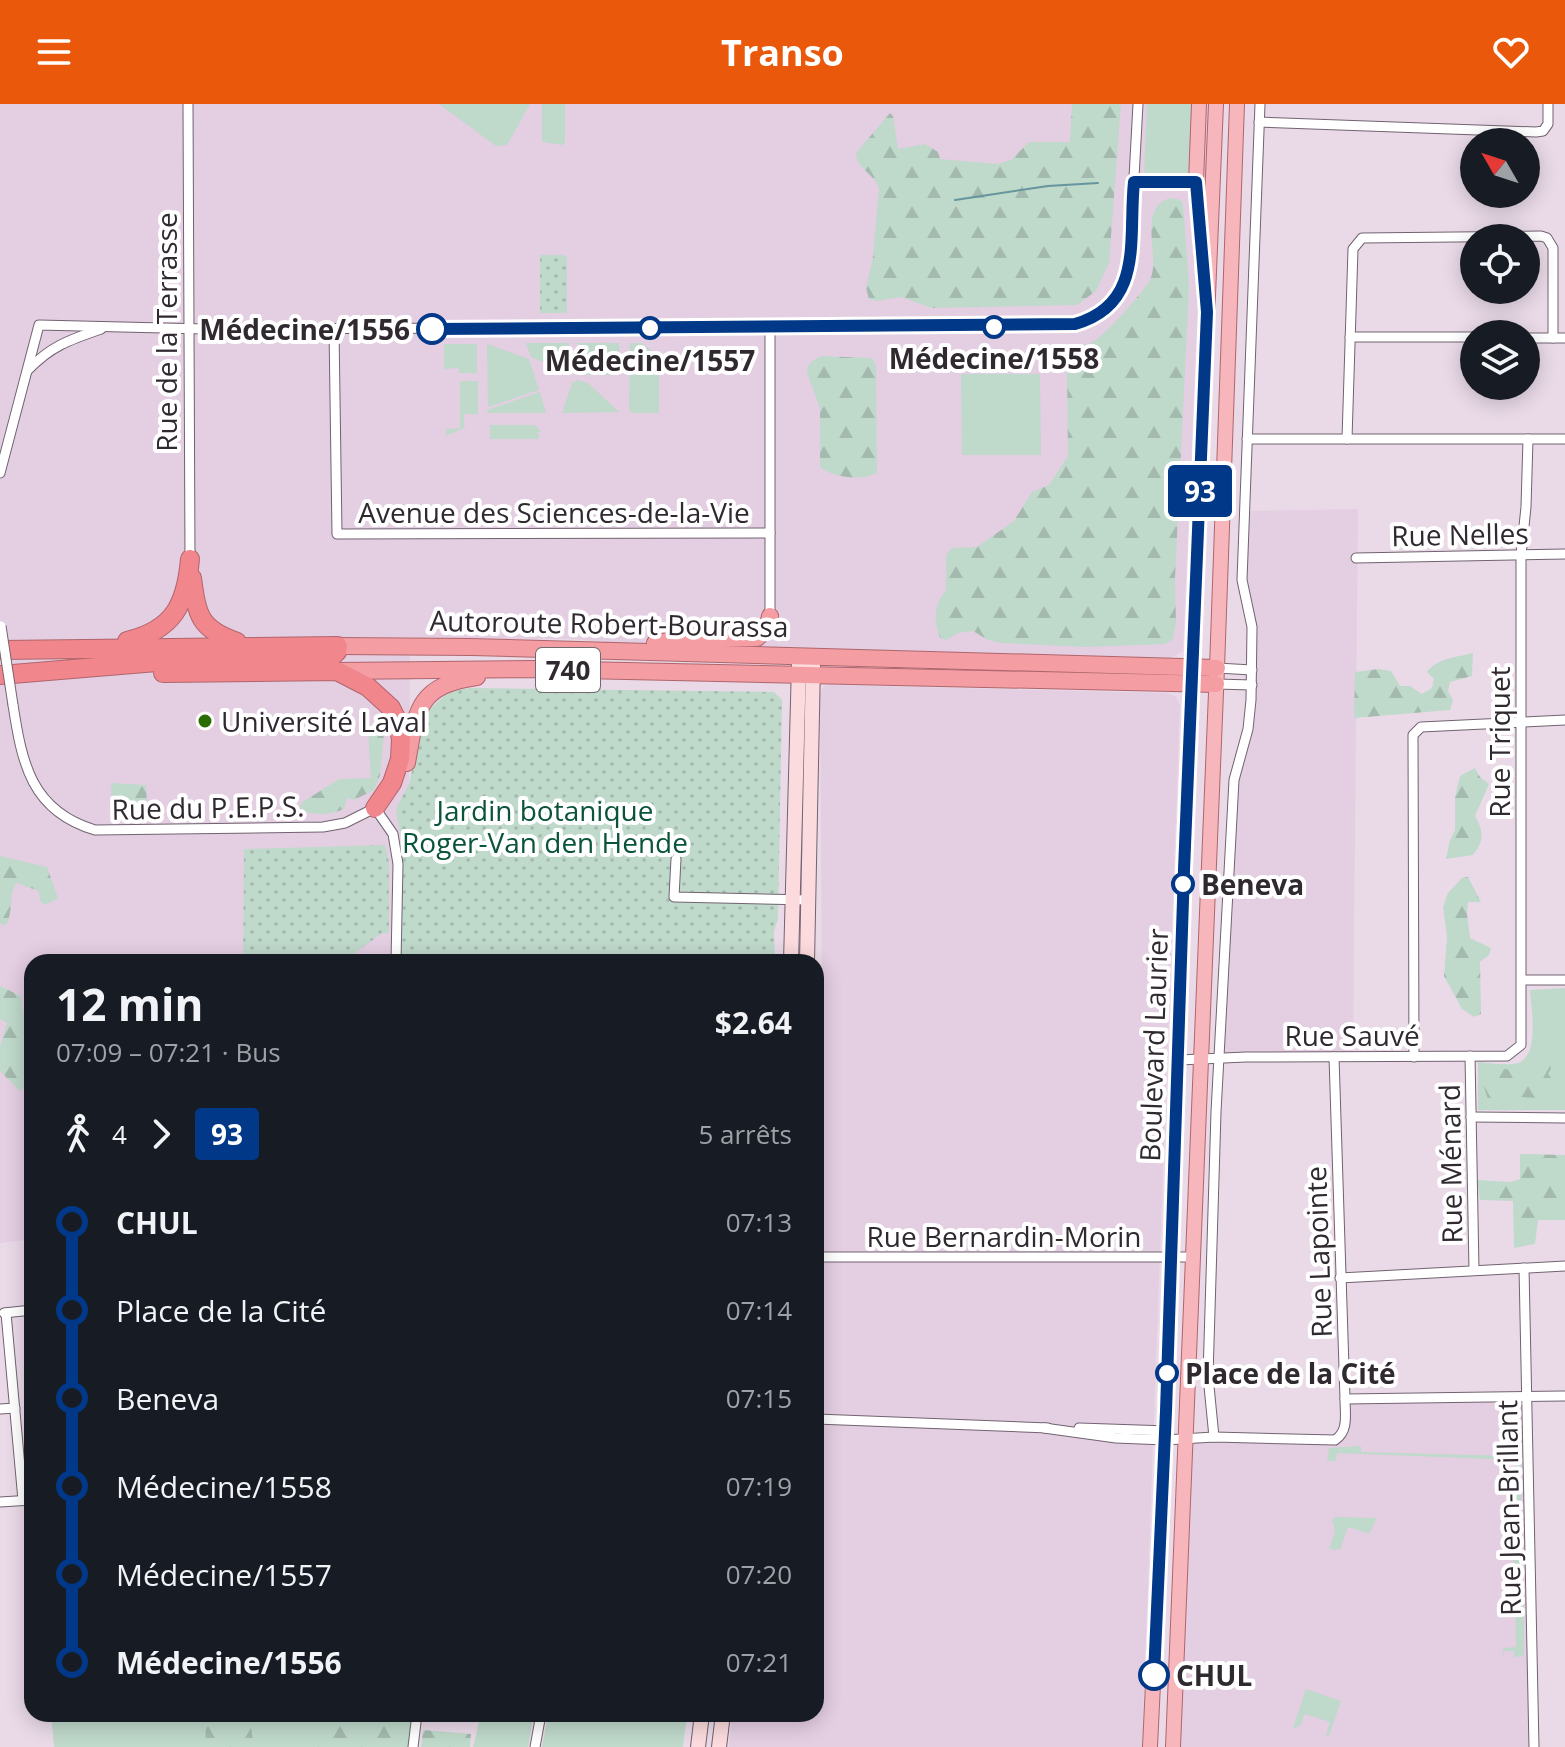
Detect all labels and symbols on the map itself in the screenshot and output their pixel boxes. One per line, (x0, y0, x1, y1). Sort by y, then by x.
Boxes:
north arrow (1460, 128, 1540, 208)
street label: Rue de la Terrasse (147, 212, 185, 452)
place label: Médecine/1556 (199, 310, 410, 348)
marker: Médecine/1556 (417, 314, 447, 344)
marker: Médecine/1558 (983, 316, 1005, 338)
marker: Médecine/1557 (639, 317, 661, 339)
place label: Médecine/1558 (889, 339, 1099, 377)
place label: Médecine/1557 (545, 341, 755, 379)
line badge: 93 (1164, 465, 1236, 517)
street label: Avenue des Sciences-de-la-Vie (358, 493, 750, 531)
street label: Rue Nelles (1391, 514, 1529, 554)
street label: Autoroute Robert-Bourassa (429, 601, 789, 645)
road number: 740 (536, 648, 600, 692)
street label: Rue Triquet (1480, 666, 1518, 818)
place label: Université Laval (221, 702, 427, 740)
marker: Université Laval (196, 712, 214, 730)
street label: Rue du P.E.P.S. (111, 786, 305, 828)
park label: Jardin botanique Roger-Van den Hende (402, 791, 688, 861)
place label: Beneva (1201, 865, 1304, 903)
marker: Beneva (1172, 873, 1194, 895)
street label: Boulevard Laurier (1130, 927, 1176, 1162)
street label: Rue Sauvé (1284, 1016, 1420, 1054)
street label: Rue Ménard (1430, 1084, 1470, 1244)
street label: Rue Lapointe (1296, 1166, 1340, 1338)
street label: Rue Bernardin-Morin (867, 1217, 1141, 1255)
place label: Place de la Cité (1185, 1354, 1396, 1392)
marker: Place de la Cité (1156, 1362, 1178, 1384)
street label: Rue Jean-Brillant (1487, 1400, 1529, 1616)
place label: CHUL (1176, 1656, 1252, 1694)
marker: CHUL (1139, 1660, 1169, 1690)

